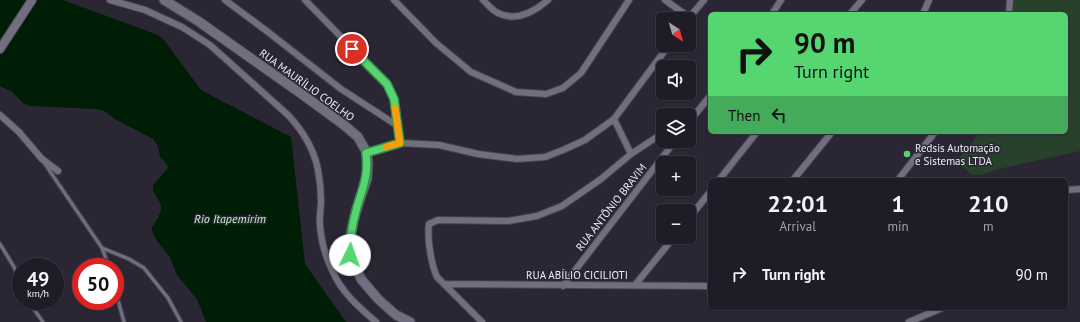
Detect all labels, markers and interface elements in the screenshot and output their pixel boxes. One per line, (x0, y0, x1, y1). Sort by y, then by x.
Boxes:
north arrow (656, 12, 696, 52)
map controls (656, 12, 696, 244)
text: 90 m (794, 24, 855, 61)
icon: right (728, 28, 780, 80)
pin (335, 32, 369, 66)
icon: arrive (341, 38, 363, 60)
street label: RUA MAURÍLIO COELHO (257, 46, 357, 124)
button: sound (656, 60, 696, 100)
text: Turn right (794, 60, 869, 83)
icon: left (768, 104, 790, 126)
text: Then (728, 106, 760, 125)
button: layers (656, 108, 696, 148)
place label: Redsis Automação e Sistemas LTDA (915, 141, 1000, 168)
marker: Redsis Automação e Sistemas LTDA (902, 149, 912, 159)
button: + (656, 156, 696, 196)
street label: RUA ANTÔNIO BRAVIM (573, 161, 649, 253)
text: 22:01 (767, 188, 828, 219)
text: 1 (891, 188, 905, 219)
text: 210 (968, 188, 1009, 219)
button: − (656, 204, 696, 244)
water label: Rio Itapemirim (194, 211, 266, 226)
text: Arrival (780, 218, 816, 235)
text: min (887, 218, 909, 235)
text: m (983, 218, 994, 235)
position arrow (329, 234, 371, 276)
speed limit sign: 50 (72, 258, 124, 310)
icon: right (728, 263, 750, 285)
text: Turn right (762, 265, 825, 284)
text: 90 m (1015, 265, 1048, 284)
text: 49 (27, 266, 49, 292)
street label: RUA ABÍLIO CICILIOTI (526, 268, 628, 282)
text: km/h (27, 287, 49, 300)

